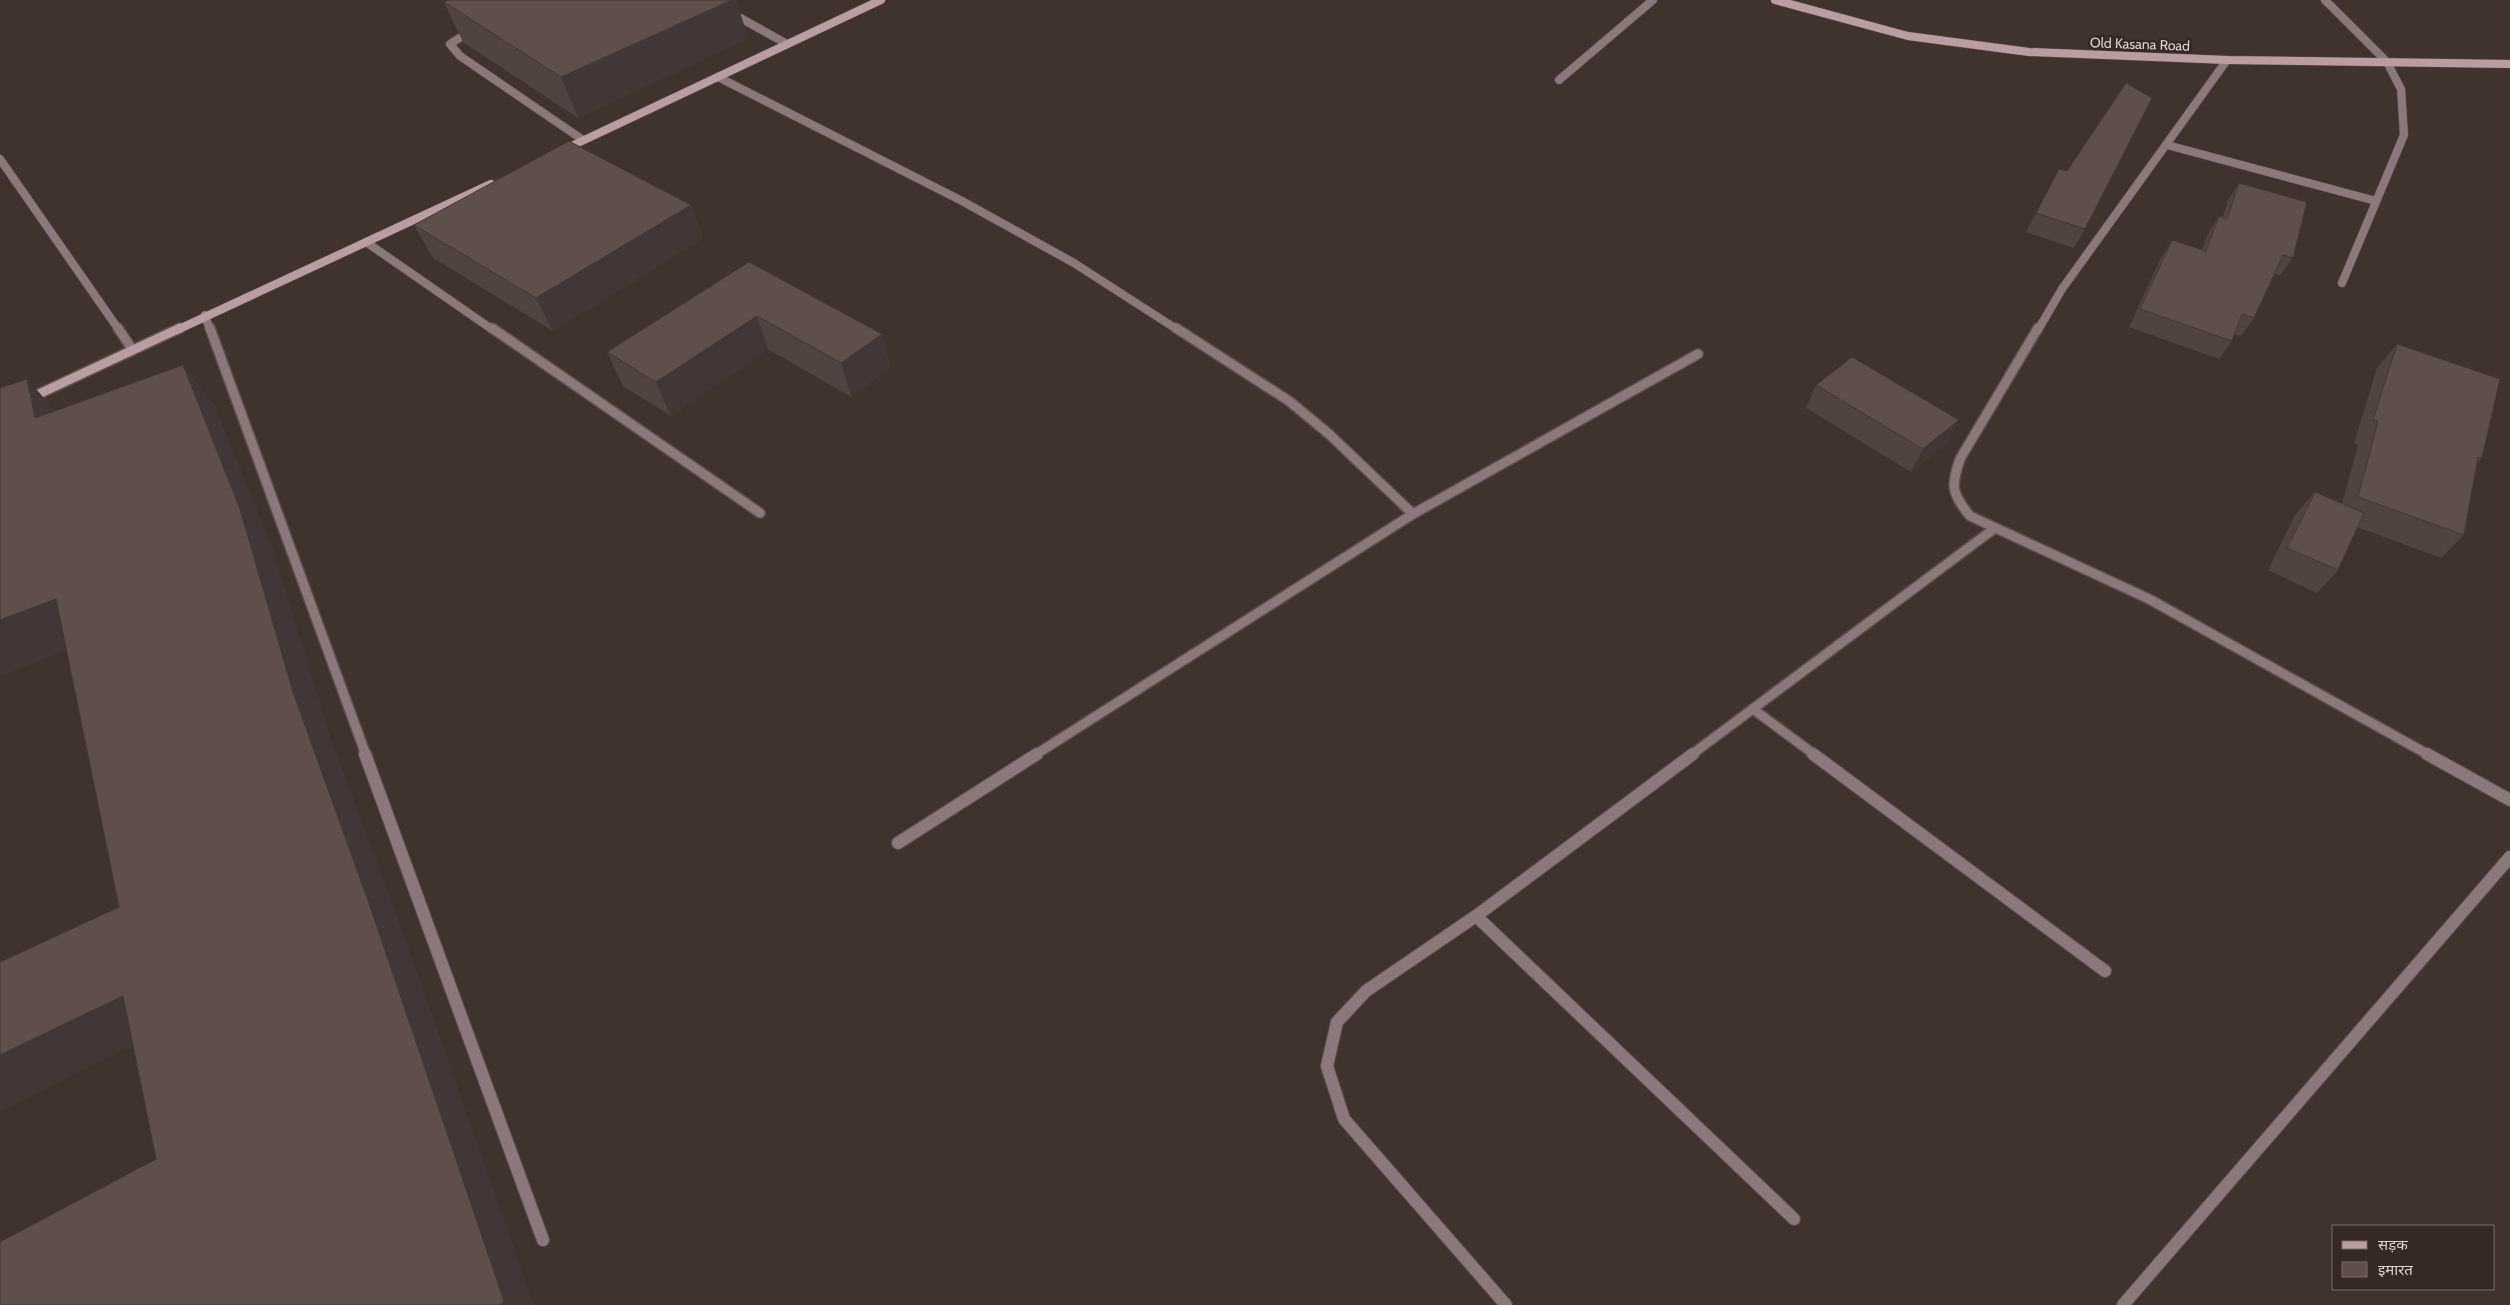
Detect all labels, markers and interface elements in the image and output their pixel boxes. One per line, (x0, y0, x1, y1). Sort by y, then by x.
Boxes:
street label: Old Kasana Road (2090, 33, 2190, 55)
legend (2332, 1225, 2495, 1290)
text: सड़क (2378, 1236, 2408, 1254)
text: इमारत (2378, 1261, 2413, 1279)

